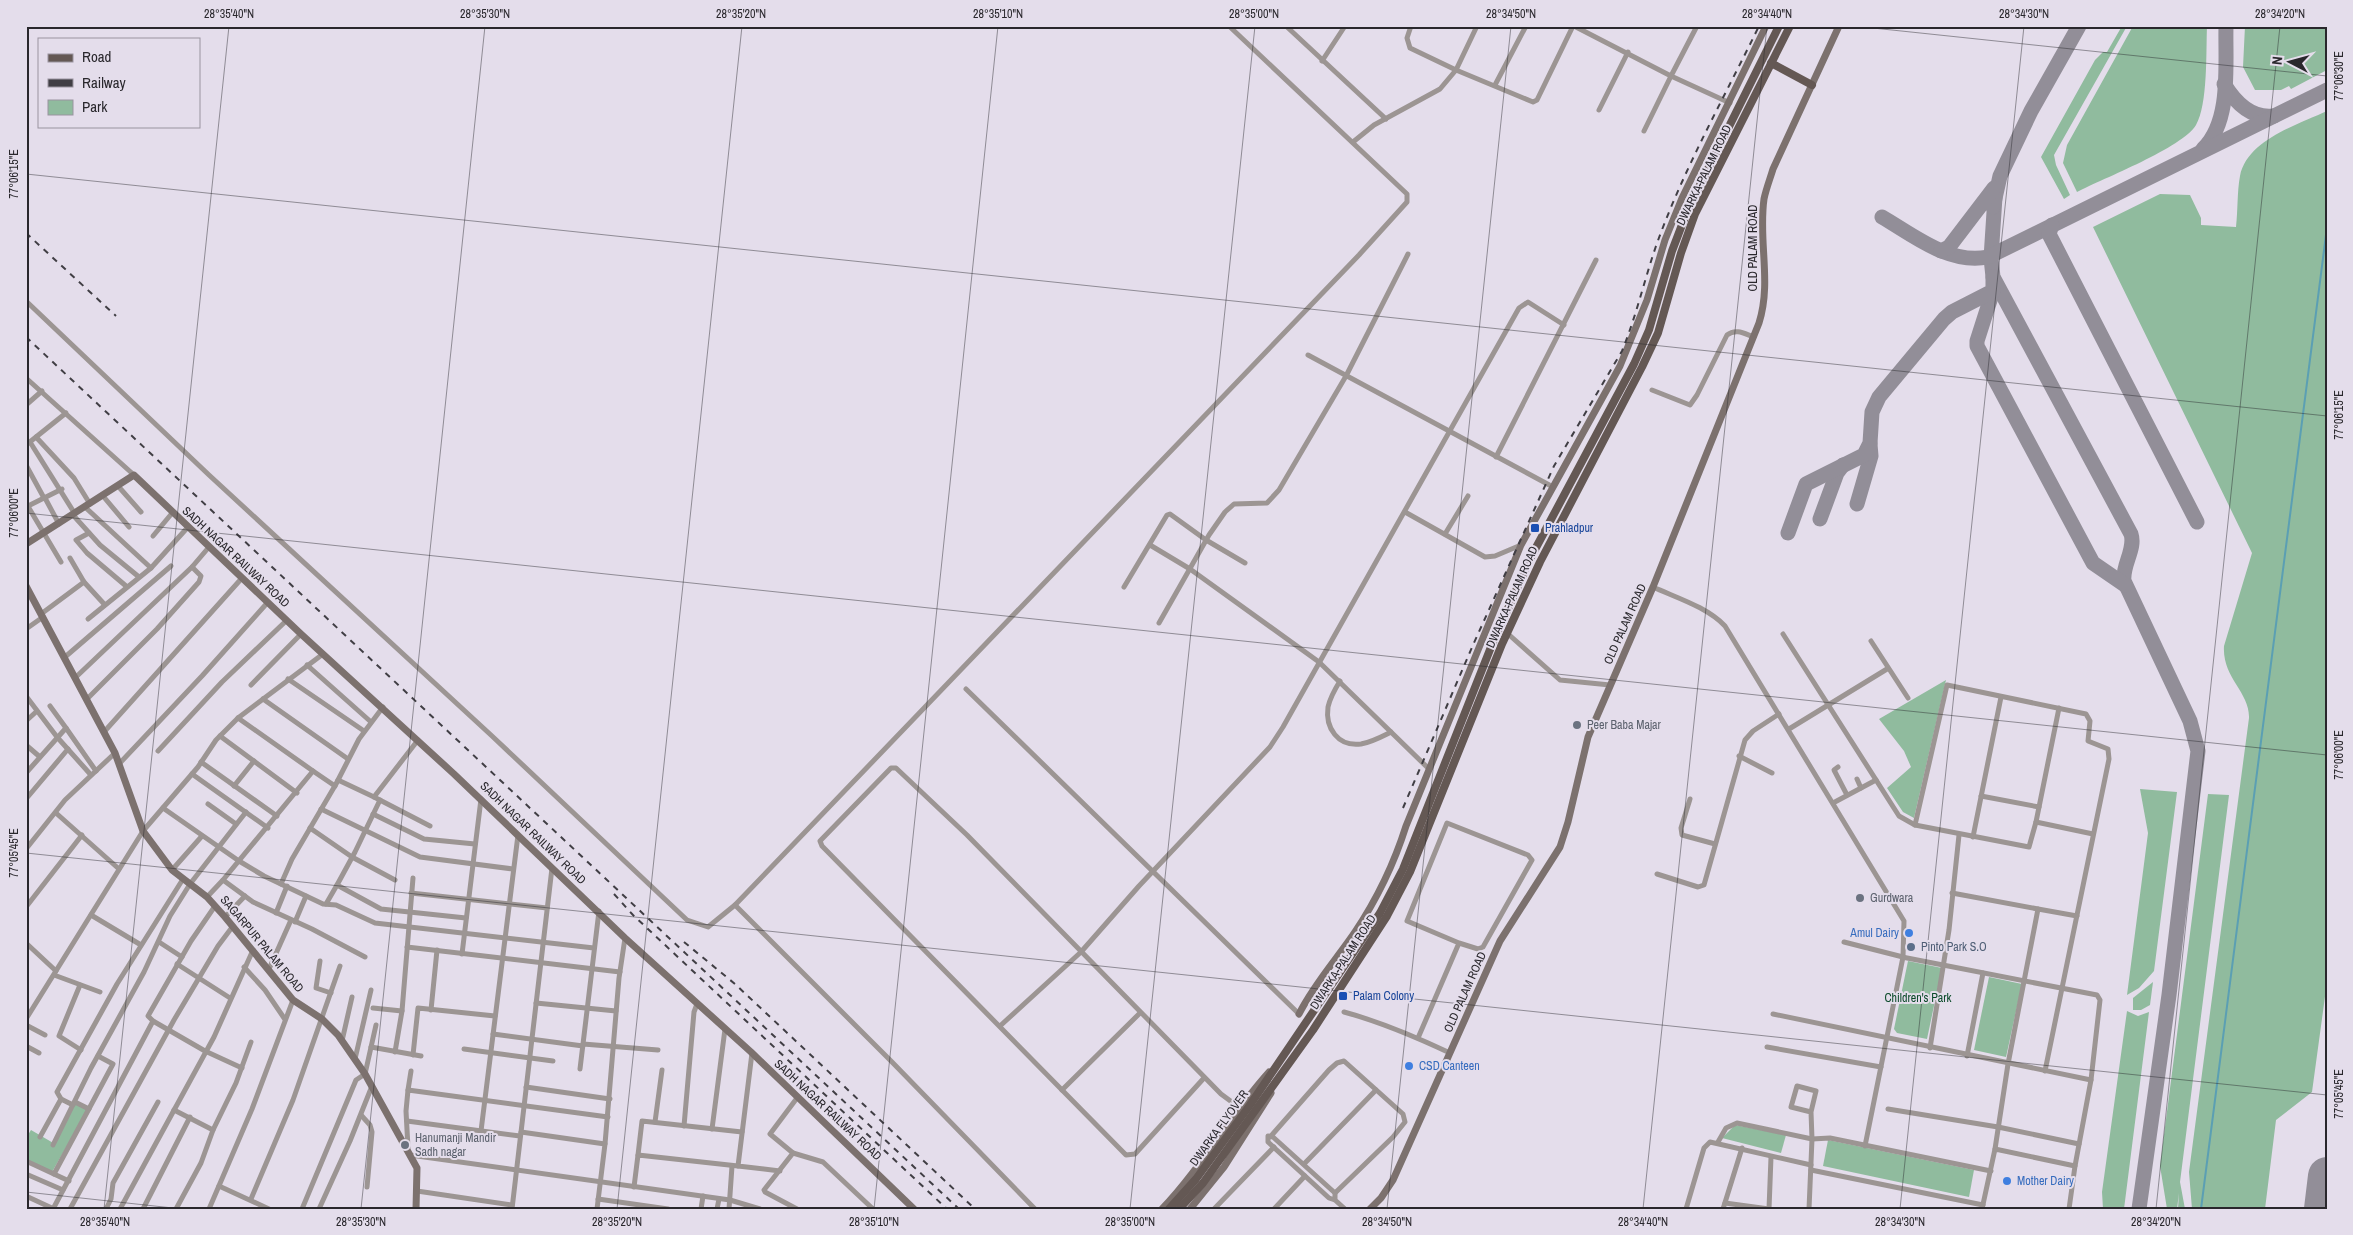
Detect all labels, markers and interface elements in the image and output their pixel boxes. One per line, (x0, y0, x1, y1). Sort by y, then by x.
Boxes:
text: 28°35'40"N (204, 6, 254, 22)
text: 28°35'30"N (460, 6, 510, 22)
text: 28°35'20"N (716, 6, 766, 22)
text: 28°35'10"N (973, 6, 1023, 22)
text: 28°35'00"N (1229, 6, 1279, 22)
text: 28°34'50"N (1486, 6, 1536, 22)
text: 28°34'40"N (1742, 6, 1792, 22)
text: 28°34'30"N (1999, 6, 2049, 22)
text: 28°34'20"N (2255, 6, 2305, 22)
legend (38, 38, 200, 128)
north arrow (2266, 38, 2316, 88)
text: Road (82, 46, 111, 67)
text: 77°06'30"E (2331, 51, 2347, 101)
text: N (2268, 56, 2286, 66)
text: Railway (82, 72, 127, 93)
text: Park (82, 96, 108, 117)
street label: DWARKA-PALAM ROAD (1673, 122, 1735, 228)
text: 77°06'15"E (6, 149, 22, 199)
street label: OLD PALAM ROAD (1745, 205, 1761, 291)
text: 77°06'15"E (2331, 390, 2347, 440)
text: 77°06'00"E (6, 488, 22, 538)
street label: SADH NAGAR RAILWAY ROAD (179, 503, 293, 611)
place label: Prahladpur (1545, 520, 1594, 536)
marker: Prahladpur (1529, 522, 1541, 534)
street label: DWARKA-PALAM ROAD (1482, 544, 1542, 650)
street label: OLD PALAM ROAD (1600, 581, 1650, 667)
place label: Peer Baba Majar (1587, 717, 1662, 733)
marker: Peer Baba Majar (1571, 719, 1583, 731)
text: 77°06'00"E (2331, 730, 2347, 780)
street label: SADH NAGAR RAILWAY ROAD (477, 778, 589, 888)
text: 77°05'45"E (6, 828, 22, 878)
place label: Gurdwara (1870, 890, 1914, 906)
street label: SAGARPUR PALAM ROAD (217, 892, 307, 996)
marker: Gurdwara (1854, 892, 1866, 904)
street label: DWARKA-PALAM ROAD (1306, 912, 1380, 1012)
place label: Amul Dairy (1849, 925, 1899, 941)
marker: Amul Dairy (1903, 927, 1915, 939)
place label: Pinto Park S.O (1921, 939, 1987, 955)
marker: Pinto Park S.O (1905, 941, 1917, 953)
street label: OLD PALAM ROAD (1440, 949, 1490, 1035)
place label: Palam Colony (1353, 988, 1414, 1004)
marker: Palam Colony (1337, 990, 1349, 1002)
park label: Children's Park (1885, 990, 1952, 1006)
street label: SADH NAGAR RAILWAY ROAD (771, 1056, 885, 1164)
place label: CSD Canteen (1419, 1058, 1480, 1074)
marker: CSD Canteen (1403, 1060, 1415, 1072)
text: 77°05'45"E (2331, 1069, 2347, 1119)
street label: DWARKA FLYOVER (1186, 1087, 1252, 1169)
place label: Hanumanji Mandir Sadh nagar (415, 1130, 497, 1160)
marker: Hanumanji Mandir Sadh nagar (399, 1139, 411, 1151)
place label: Mother Dairy (2017, 1173, 2074, 1189)
marker: Mother Dairy (2001, 1175, 2013, 1187)
text: 28°35'40"N (80, 1214, 130, 1230)
text: 28°35'30"N (336, 1214, 386, 1230)
text: 28°35'20"N (592, 1214, 642, 1230)
text: 28°35'10"N (849, 1214, 899, 1230)
text: 28°35'00"N (1105, 1214, 1155, 1230)
text: 28°34'50"N (1362, 1214, 1412, 1230)
text: 28°34'40"N (1618, 1214, 1668, 1230)
text: 28°34'30"N (1875, 1214, 1925, 1230)
text: 28°34'20"N (2131, 1214, 2181, 1230)

